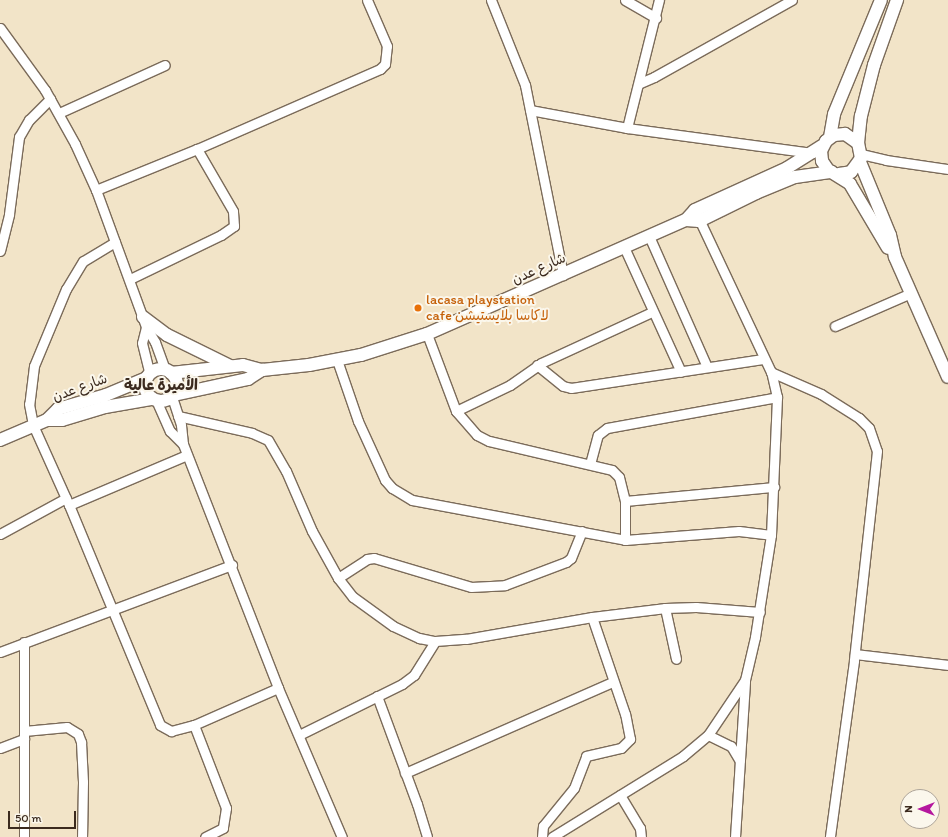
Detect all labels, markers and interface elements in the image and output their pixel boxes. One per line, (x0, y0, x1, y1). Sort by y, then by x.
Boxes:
street label: شارع عدن (510, 250, 568, 288)
place label: lacasa playstation cafe لاكاسا بلايستيشن (426, 292, 549, 324)
marker: lacasa playstation cafe لاكاسا بلايستيشن (413, 303, 423, 313)
street label: شارع عدن (50, 370, 110, 406)
district label: الأميرة عالية (124, 377, 198, 395)
north arrow (900, 789, 940, 829)
scale bar (10, 803, 78, 829)
text: N (902, 805, 915, 813)
text: 50 m (15, 811, 41, 825)

